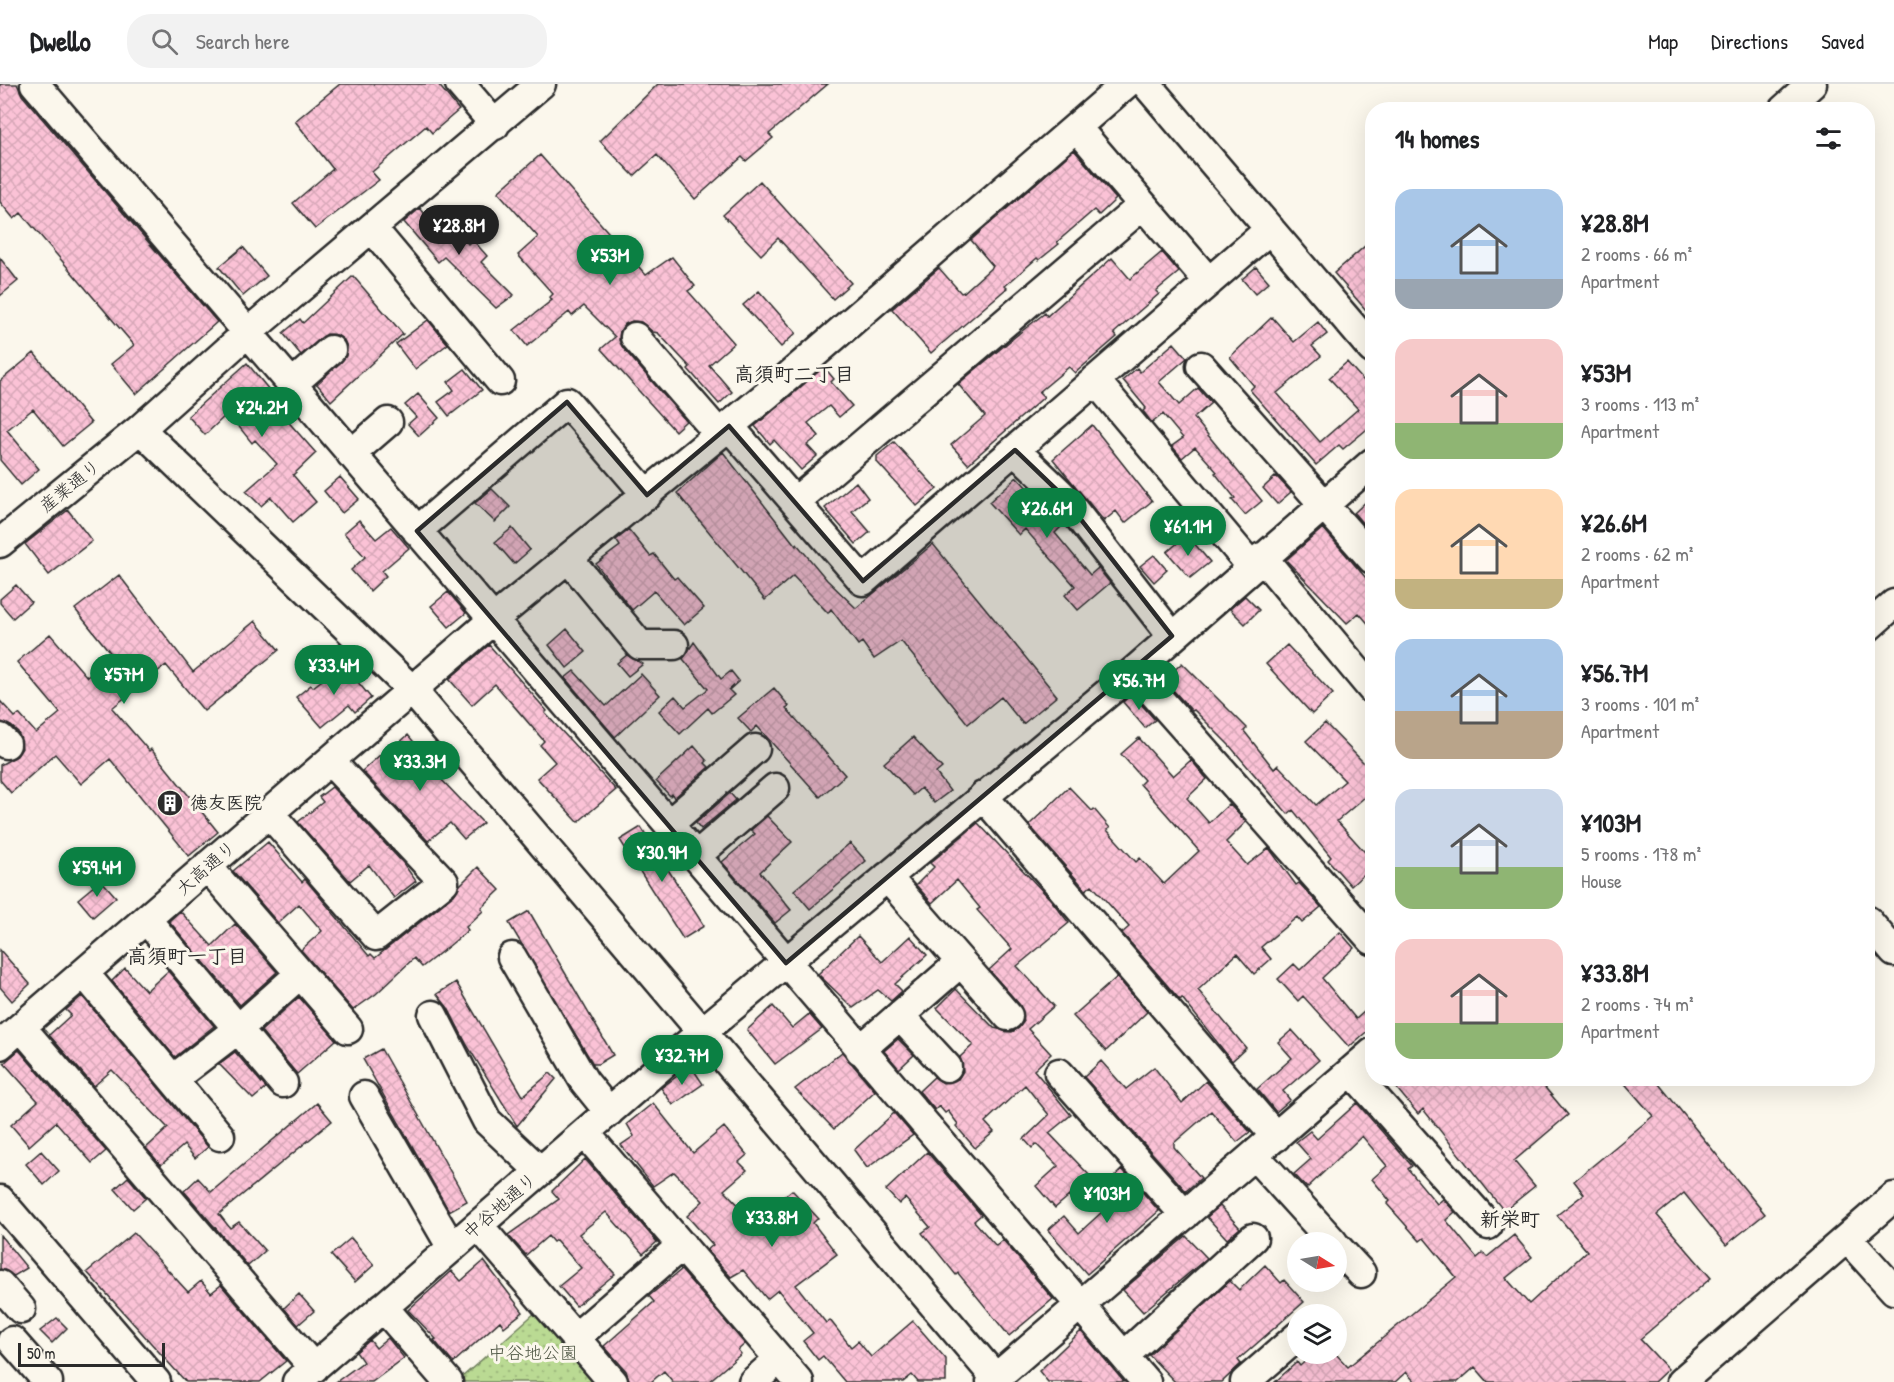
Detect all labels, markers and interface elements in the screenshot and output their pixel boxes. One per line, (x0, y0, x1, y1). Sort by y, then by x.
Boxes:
search box (127, 14, 547, 68)
text: Dwello (30, 22, 91, 60)
icon: search (148, 25, 181, 58)
text: Search here (196, 26, 290, 56)
text: Map (1648, 27, 1678, 56)
text: Directions (1711, 27, 1788, 56)
text: Saved (1821, 27, 1864, 56)
text: 14 homes (1395, 121, 1480, 156)
icon: filters (1812, 122, 1845, 155)
pin: ¥28.8M (410, 205, 508, 256)
text: ¥28.8M (1581, 205, 1649, 240)
text: ¥28.8M (433, 211, 485, 238)
icon: home (1443, 213, 1515, 285)
pin: ¥53M (574, 235, 646, 286)
text: 2 rooms · 66 m² (1581, 240, 1692, 267)
text: ¥53M (591, 241, 629, 268)
text: Apartment (1581, 267, 1659, 294)
text: ¥53M (1581, 355, 1631, 390)
district label: 高須町二丁目 (734, 360, 854, 387)
icon: home (1443, 363, 1515, 435)
pin: ¥24.2M (213, 387, 311, 438)
text: 3 rooms · 113 m² (1581, 390, 1699, 417)
text: ¥24.2M (236, 393, 288, 420)
text: Apartment (1581, 417, 1659, 444)
street label: 産業通り (34, 453, 106, 518)
pin: ¥26.6M (998, 488, 1096, 539)
text: ¥26.6M (1022, 494, 1072, 521)
text: ¥26.6M (1581, 505, 1647, 540)
pin: ¥61.1M (1139, 506, 1237, 557)
text: ¥61.1M (1164, 512, 1212, 539)
icon: home (1443, 513, 1515, 585)
text: 2 rooms · 62 m² (1581, 540, 1693, 567)
text: Apartment (1581, 567, 1659, 594)
pin: ¥33.4M (285, 645, 383, 696)
text: ¥33.4M (309, 651, 359, 678)
pin: ¥57M (88, 654, 160, 705)
text: ¥56.7M (1581, 655, 1648, 690)
text: ¥57M (104, 660, 144, 687)
pin: ¥56.7M (1090, 660, 1188, 711)
icon: home (1443, 663, 1515, 735)
text: ¥56.7M (1113, 666, 1165, 693)
text: 3 rooms · 101 m² (1581, 690, 1699, 717)
text: Apartment (1581, 717, 1659, 744)
pin: ¥33.3M (371, 741, 469, 792)
text: ¥33.3M (394, 747, 446, 774)
building icon: 徳友医院 (155, 788, 185, 818)
place label: 徳友医院 (190, 790, 262, 815)
text: ¥103M (1581, 805, 1641, 840)
icon: home (1443, 813, 1515, 885)
pin: ¥30.9M (613, 832, 711, 883)
street label: 大高通り (170, 835, 241, 901)
text: ¥30.9M (637, 838, 687, 865)
text: 5 rooms · 178 m² (1581, 840, 1701, 867)
pin: ¥59.4M (48, 847, 146, 898)
text: ¥59.4M (73, 853, 121, 880)
text: House (1581, 867, 1622, 894)
district label: 高須町一丁目 (127, 942, 247, 969)
text: ¥33.8M (1581, 955, 1649, 990)
icon: home (1443, 963, 1515, 1035)
text: 2 rooms · 74 m² (1581, 990, 1693, 1017)
text: Apartment (1581, 1017, 1659, 1044)
pin: ¥32.7M (633, 1035, 731, 1086)
text: ¥32.7M (655, 1041, 709, 1068)
street label: 中谷地通り (458, 1167, 542, 1245)
pin: ¥103M (1065, 1173, 1149, 1224)
text: ¥103M (1084, 1179, 1130, 1206)
pin: ¥33.8M (723, 1197, 821, 1248)
text: ¥33.8M (746, 1203, 798, 1230)
district label: 新栄町 (1480, 1205, 1540, 1232)
north arrow (1287, 1232, 1347, 1292)
map controls (1287, 1232, 1347, 1364)
button: layers (1287, 1304, 1347, 1364)
scale bar (18, 1340, 165, 1368)
park label: 中谷地公園 (488, 1340, 578, 1365)
text: 50 m (27, 1342, 56, 1364)

